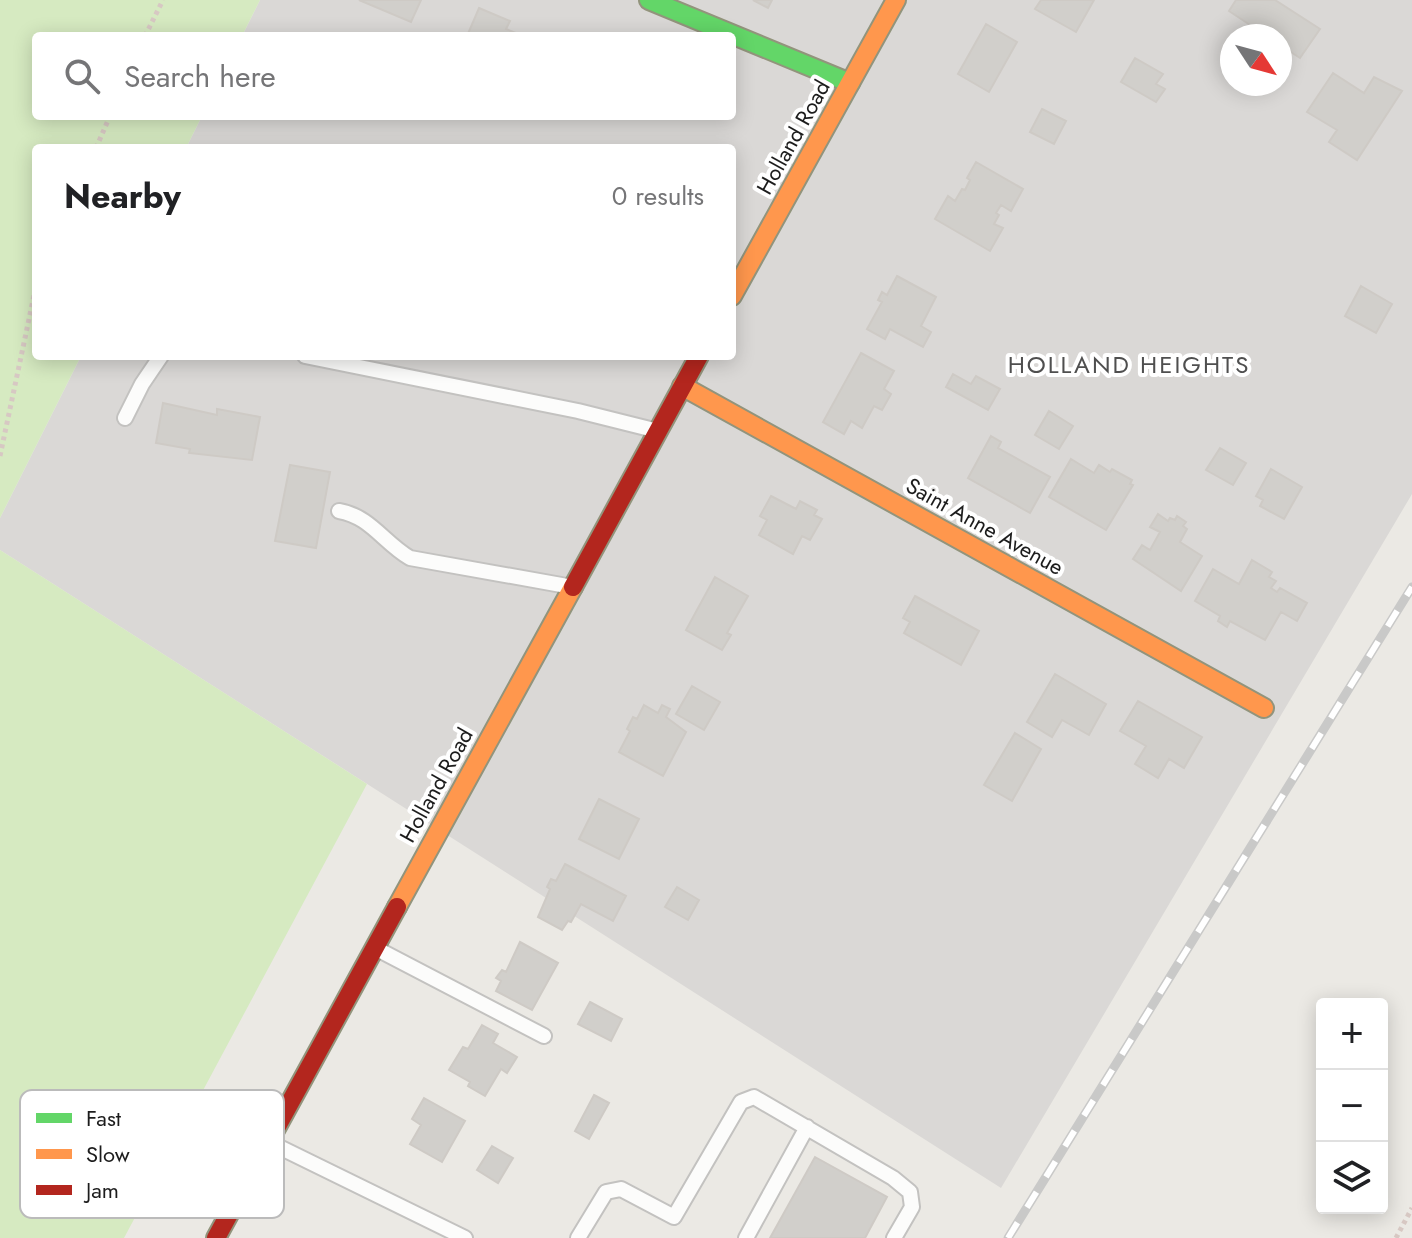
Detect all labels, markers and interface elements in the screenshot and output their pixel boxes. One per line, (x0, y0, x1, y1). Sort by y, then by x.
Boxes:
north arrow (1220, 24, 1292, 96)
search box (32, 32, 736, 120)
icon: search (60, 54, 104, 98)
text: Search here (124, 55, 276, 98)
street label: Holland Road (748, 74, 838, 200)
text: Nearby (64, 172, 181, 221)
text: 0 results (612, 177, 704, 215)
district label: HOLLAND HEIGHTS (1008, 347, 1250, 382)
street label: Saint Anne Avenue (900, 469, 1070, 583)
street label: Holland Road (391, 722, 481, 848)
map controls (1316, 998, 1388, 1214)
button: + (1316, 998, 1388, 1070)
button: − (1316, 1070, 1388, 1142)
legend (20, 1090, 284, 1218)
text: Fast (86, 1102, 122, 1134)
text: Slow (86, 1138, 130, 1170)
button: layers (1316, 1142, 1388, 1214)
text: Jam (83, 1174, 119, 1206)

